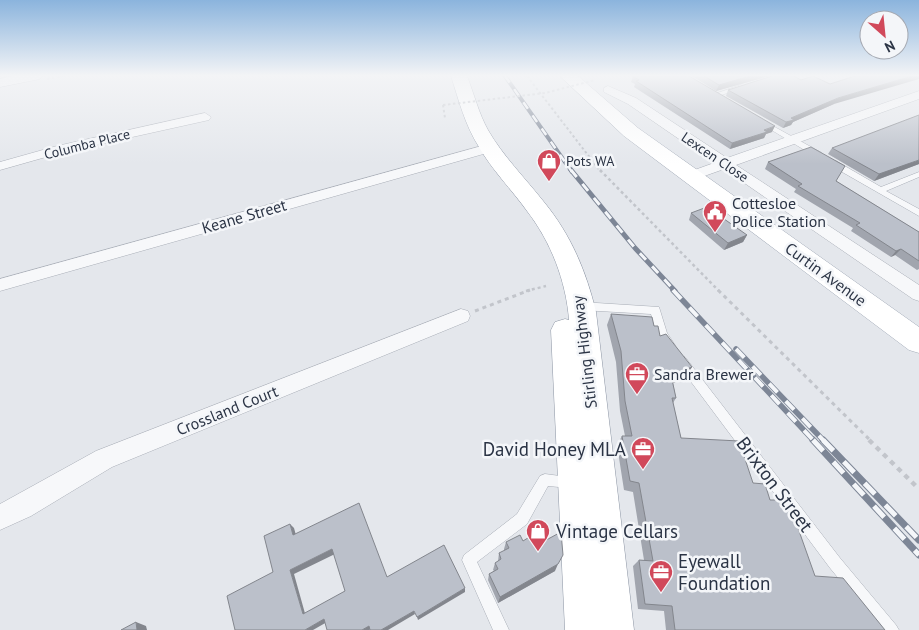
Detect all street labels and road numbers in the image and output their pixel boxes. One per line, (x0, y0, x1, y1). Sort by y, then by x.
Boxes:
street label: Columba Place (42, 125, 132, 163)
street label: Lexcen Close (678, 128, 752, 186)
street label: Keane Street (199, 194, 289, 238)
street label: Curtin Avenue (781, 238, 871, 310)
street label: Stirling Highway (567, 294, 601, 410)
street label: Crossland Court (173, 380, 281, 439)
street label: Brixton Street (731, 432, 819, 537)

